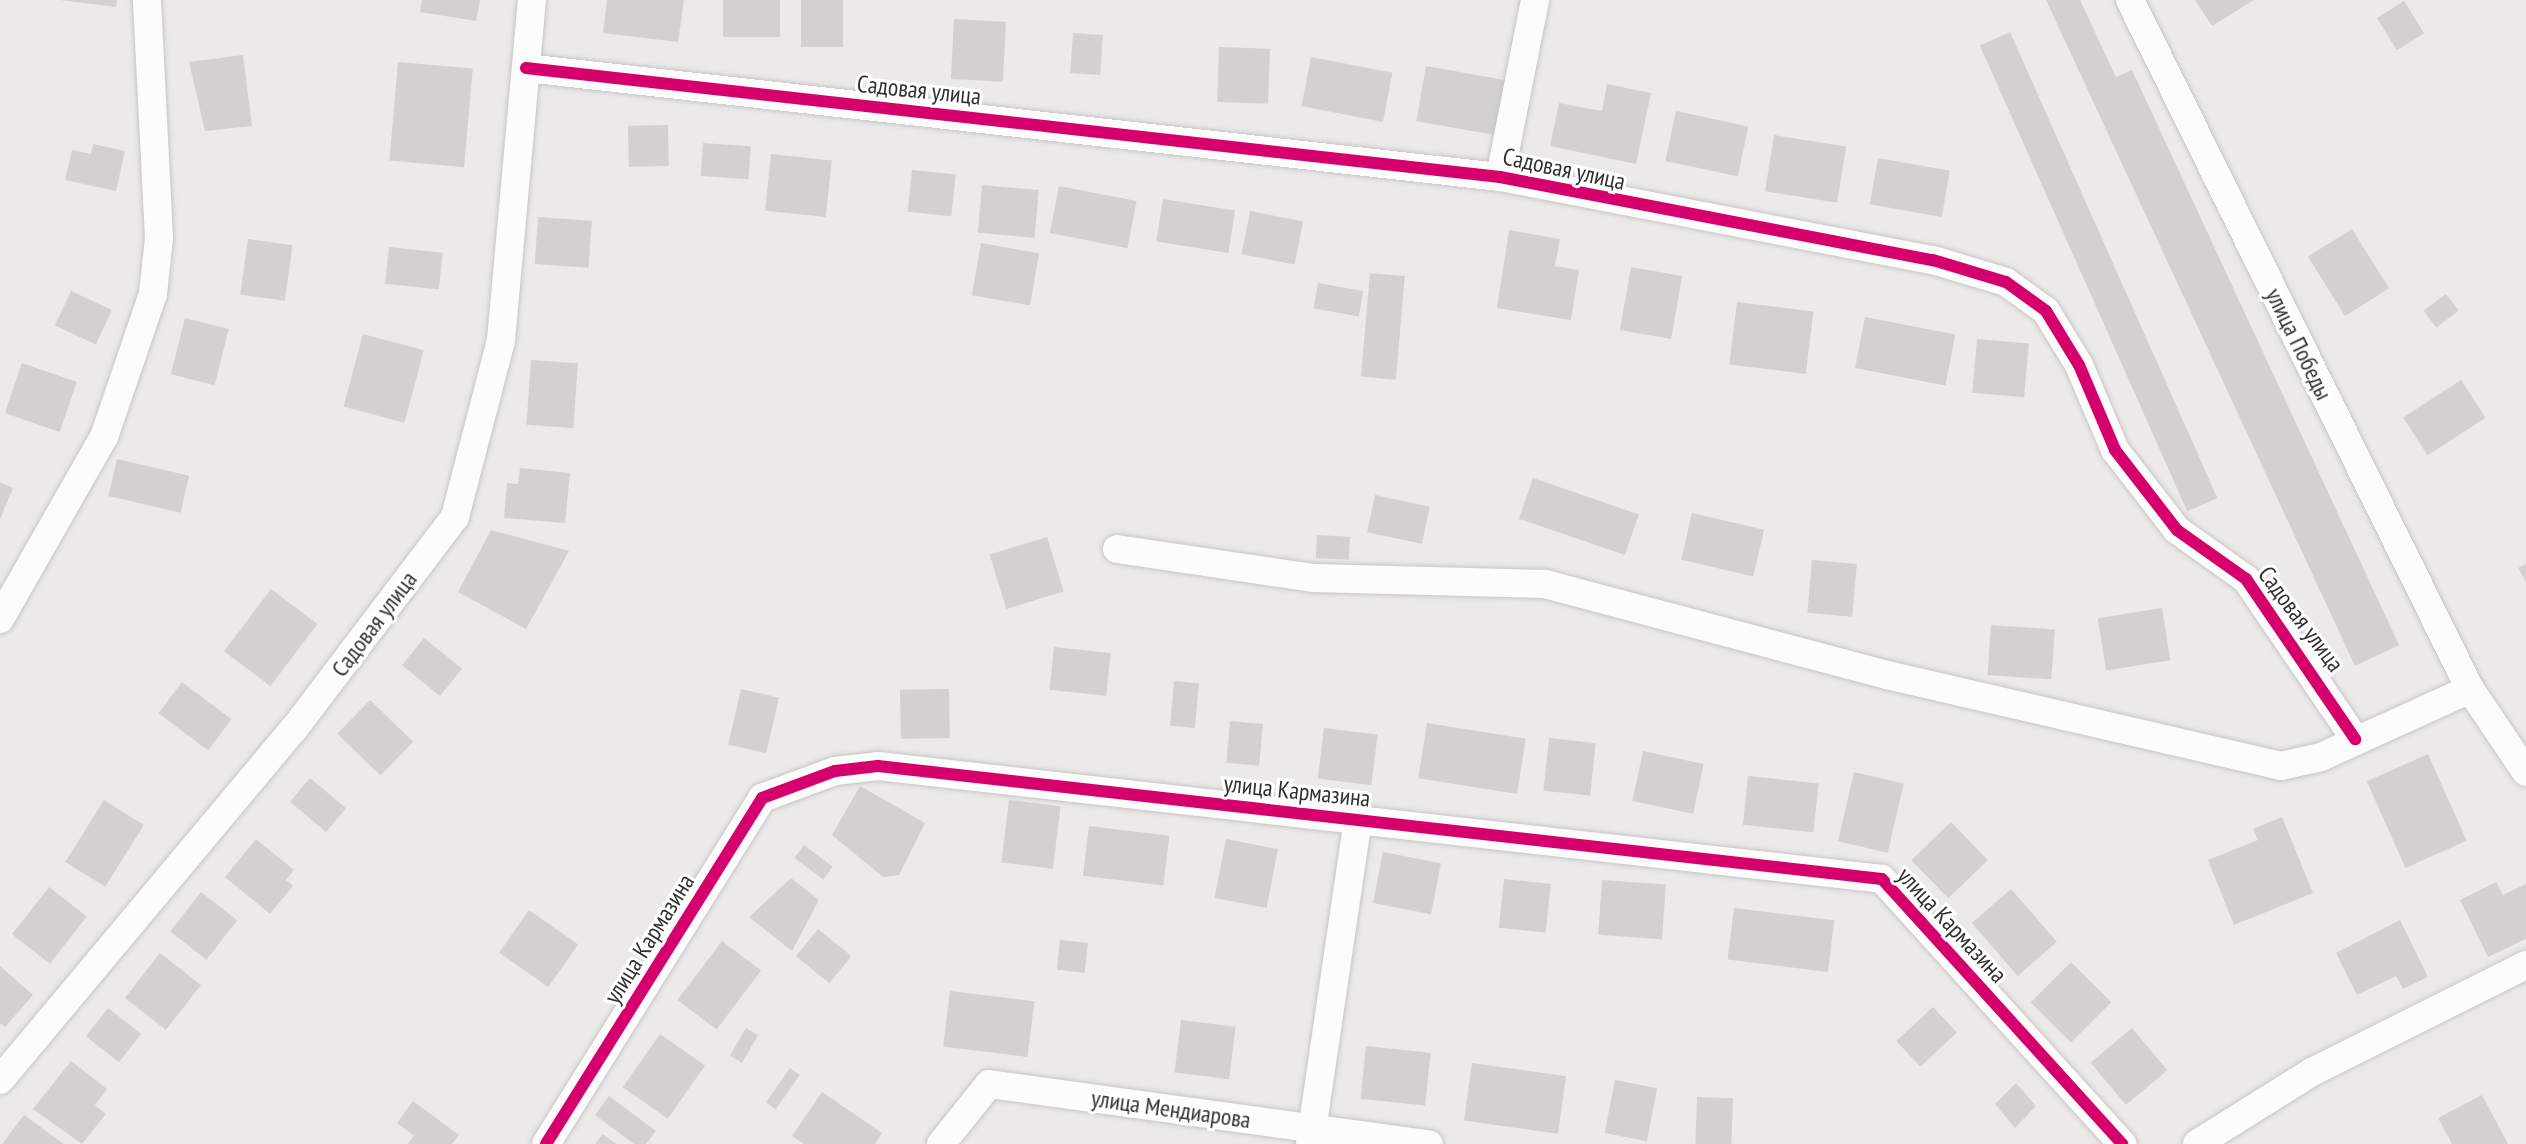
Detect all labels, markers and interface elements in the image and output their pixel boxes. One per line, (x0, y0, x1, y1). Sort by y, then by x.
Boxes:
street label: Садовая улица (856, 69, 982, 111)
street label: Садовая улица (1500, 142, 1628, 196)
street label: улица Победы (2260, 283, 2338, 405)
street label: Садовая улица (2252, 561, 2350, 677)
street label: Садовая улица (325, 566, 423, 682)
street label: улица Кармазина (1222, 769, 1372, 813)
street label: улица Кармазина (1891, 861, 2013, 989)
street label: улица Кармазина (598, 869, 700, 1009)
street label: улица Мендиарова (1089, 1084, 1253, 1134)

